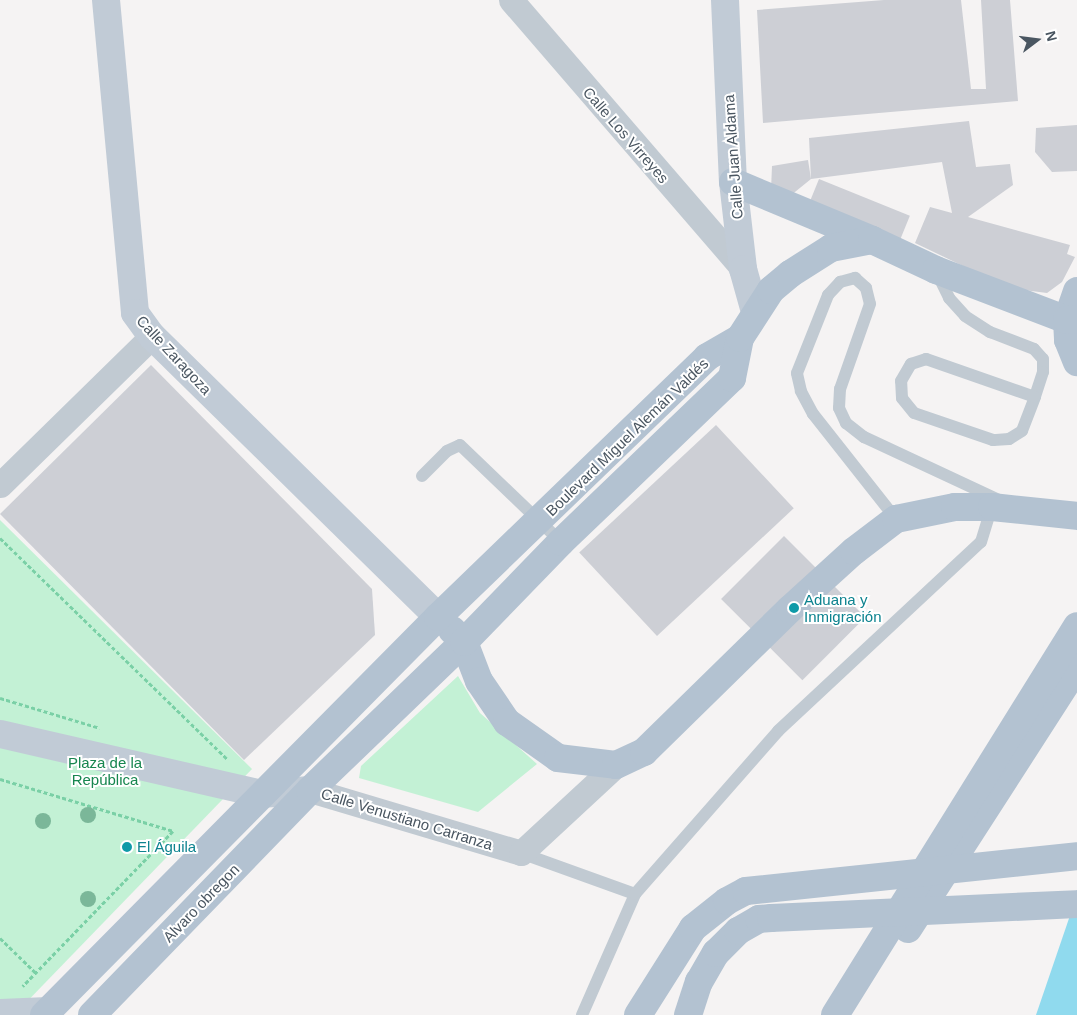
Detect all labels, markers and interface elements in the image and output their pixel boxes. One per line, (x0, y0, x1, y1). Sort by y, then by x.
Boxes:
north arrow (1012, 15, 1062, 65)
text: N (1042, 29, 1061, 43)
street label: Calle Los Virreyes (579, 83, 673, 187)
street label: Calle Juan Aldama (720, 94, 746, 220)
street label: Calle Zaragoza (133, 312, 215, 398)
street label: Boulevard Miguel Alemán Valdés (542, 354, 712, 520)
place label: Aduana y Inmigración (804, 590, 882, 625)
marker: Aduana y Inmigración (788, 602, 800, 614)
park label: Plaza de la República (68, 753, 142, 788)
street label: Calle Venustiano Carranza (319, 784, 495, 854)
place label: El Águila (137, 838, 196, 856)
marker: El Águila (121, 841, 133, 853)
street label: Alvaro obregon (159, 860, 243, 946)

